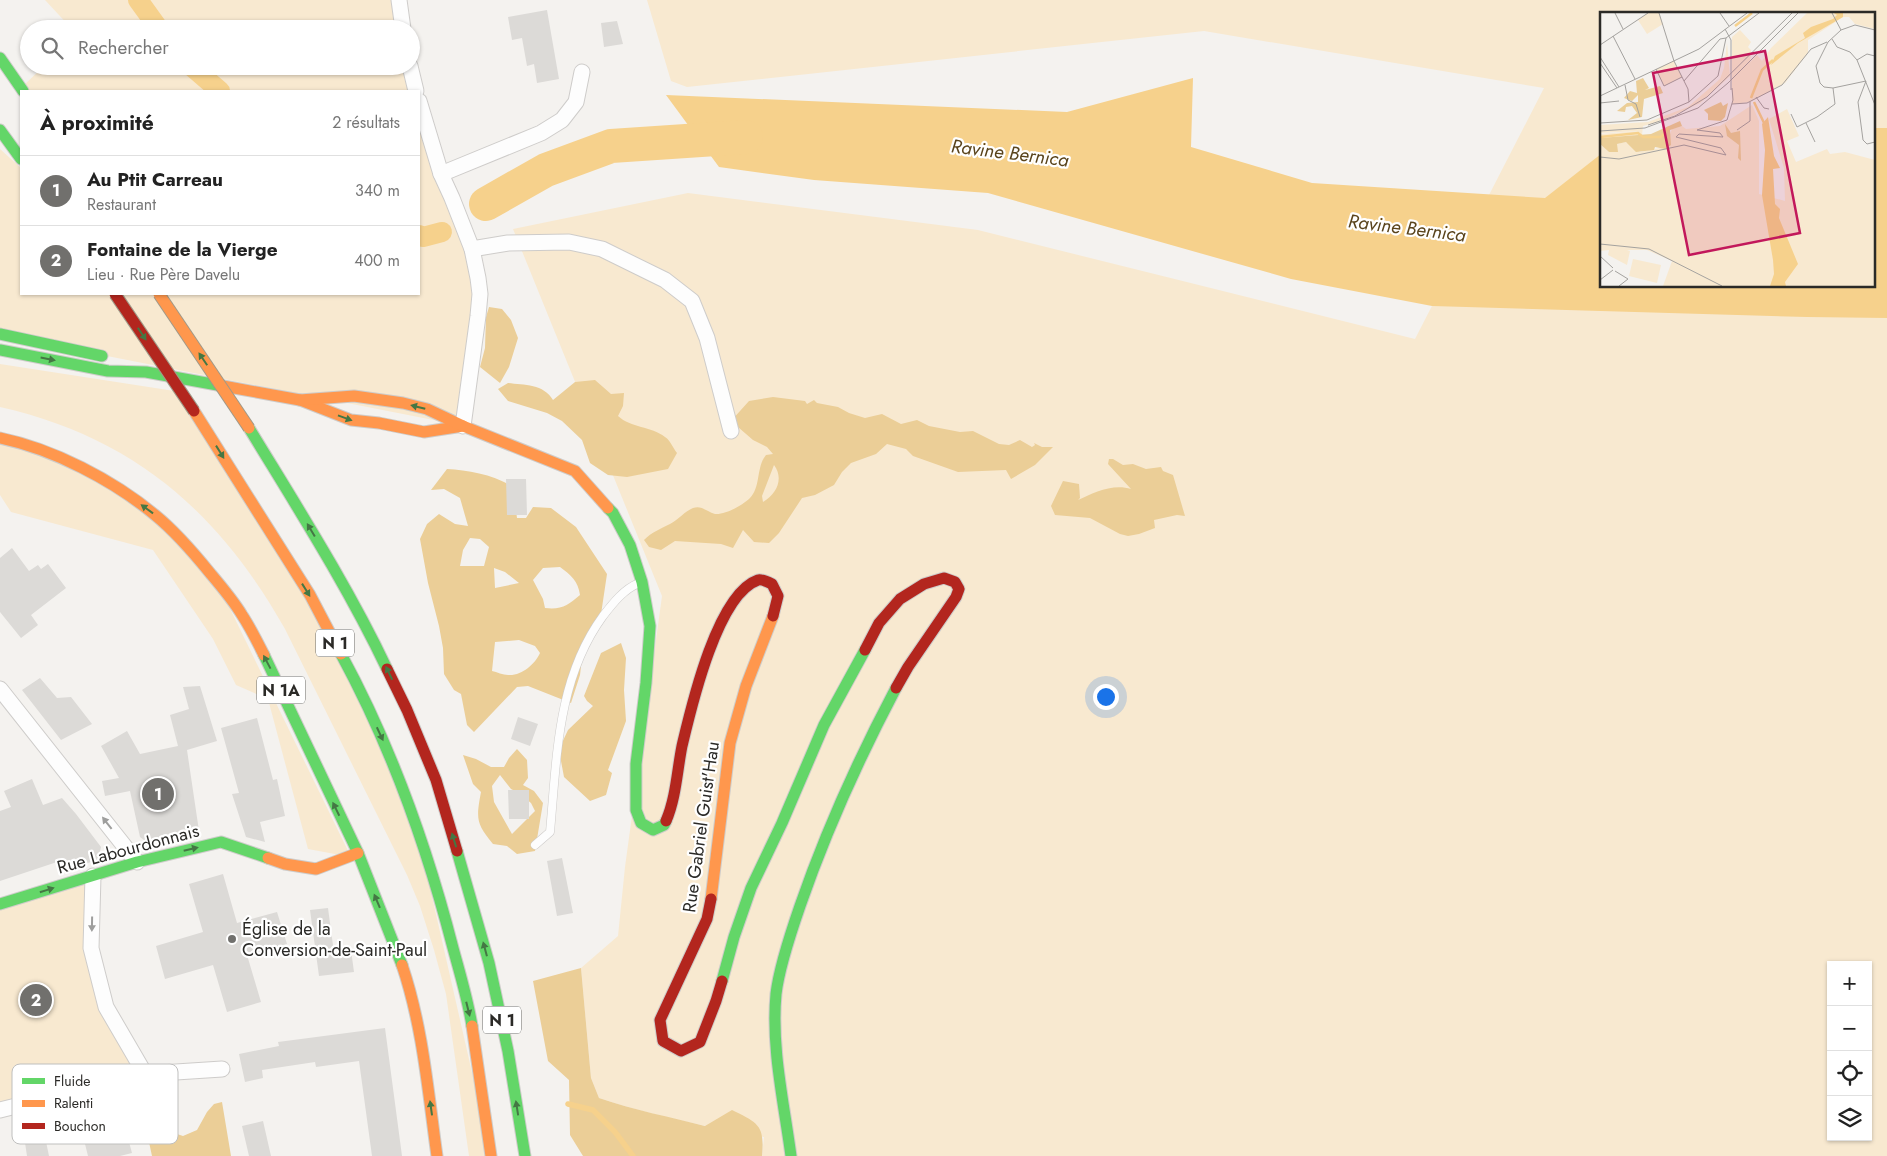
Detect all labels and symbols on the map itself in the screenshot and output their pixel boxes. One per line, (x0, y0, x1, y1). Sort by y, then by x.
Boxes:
inset map (1600, 12, 1874, 288)
water label: Ravine Bernica (950, 132, 1071, 174)
water label: Ravine Bernica (1347, 207, 1468, 249)
one-way arrow (137, 327, 147, 341)
one-way arrow (198, 352, 208, 366)
one-way arrow (40, 356, 56, 364)
one-way arrow (410, 403, 425, 411)
one-way arrow (338, 414, 353, 422)
one-way arrow (215, 445, 224, 459)
one-way arrow (141, 503, 154, 514)
one-way arrow (306, 523, 316, 537)
one-way arrow (302, 583, 311, 596)
road number: N 1 (316, 630, 354, 656)
one-way arrow (263, 655, 271, 669)
one-way arrow (385, 665, 393, 680)
road number: N 1A (257, 676, 305, 704)
your location (1093, 684, 1119, 710)
one-way arrow (376, 727, 384, 741)
street label: Rue Gabriel Guist'Hau (676, 740, 726, 914)
pin: 1 (142, 775, 174, 813)
one-way arrow (332, 802, 340, 816)
one-way arrow (101, 817, 112, 830)
street label: Rue Labourdonnais (54, 818, 202, 880)
one-way arrow (450, 832, 458, 847)
one-way arrow (183, 845, 198, 853)
one-way arrow (39, 885, 54, 893)
one-way arrow (373, 893, 381, 908)
place label: Église de la Conversion-de-Saint-Paul (242, 916, 427, 963)
one-way arrow (88, 917, 96, 933)
marker: Église de la Conversion-de-Saint-Paul (226, 933, 238, 945)
one-way arrow (481, 941, 489, 956)
pin: 2 (20, 981, 52, 1019)
one-way arrow (464, 1001, 472, 1016)
road number: N 1 (483, 1006, 521, 1034)
legend (12, 1064, 178, 1144)
text: Fluide (54, 1071, 90, 1091)
text: Ralenti (54, 1093, 93, 1113)
one-way arrow (426, 1099, 434, 1115)
one-way arrow (513, 1099, 521, 1115)
text: Bouchon (54, 1116, 106, 1136)

